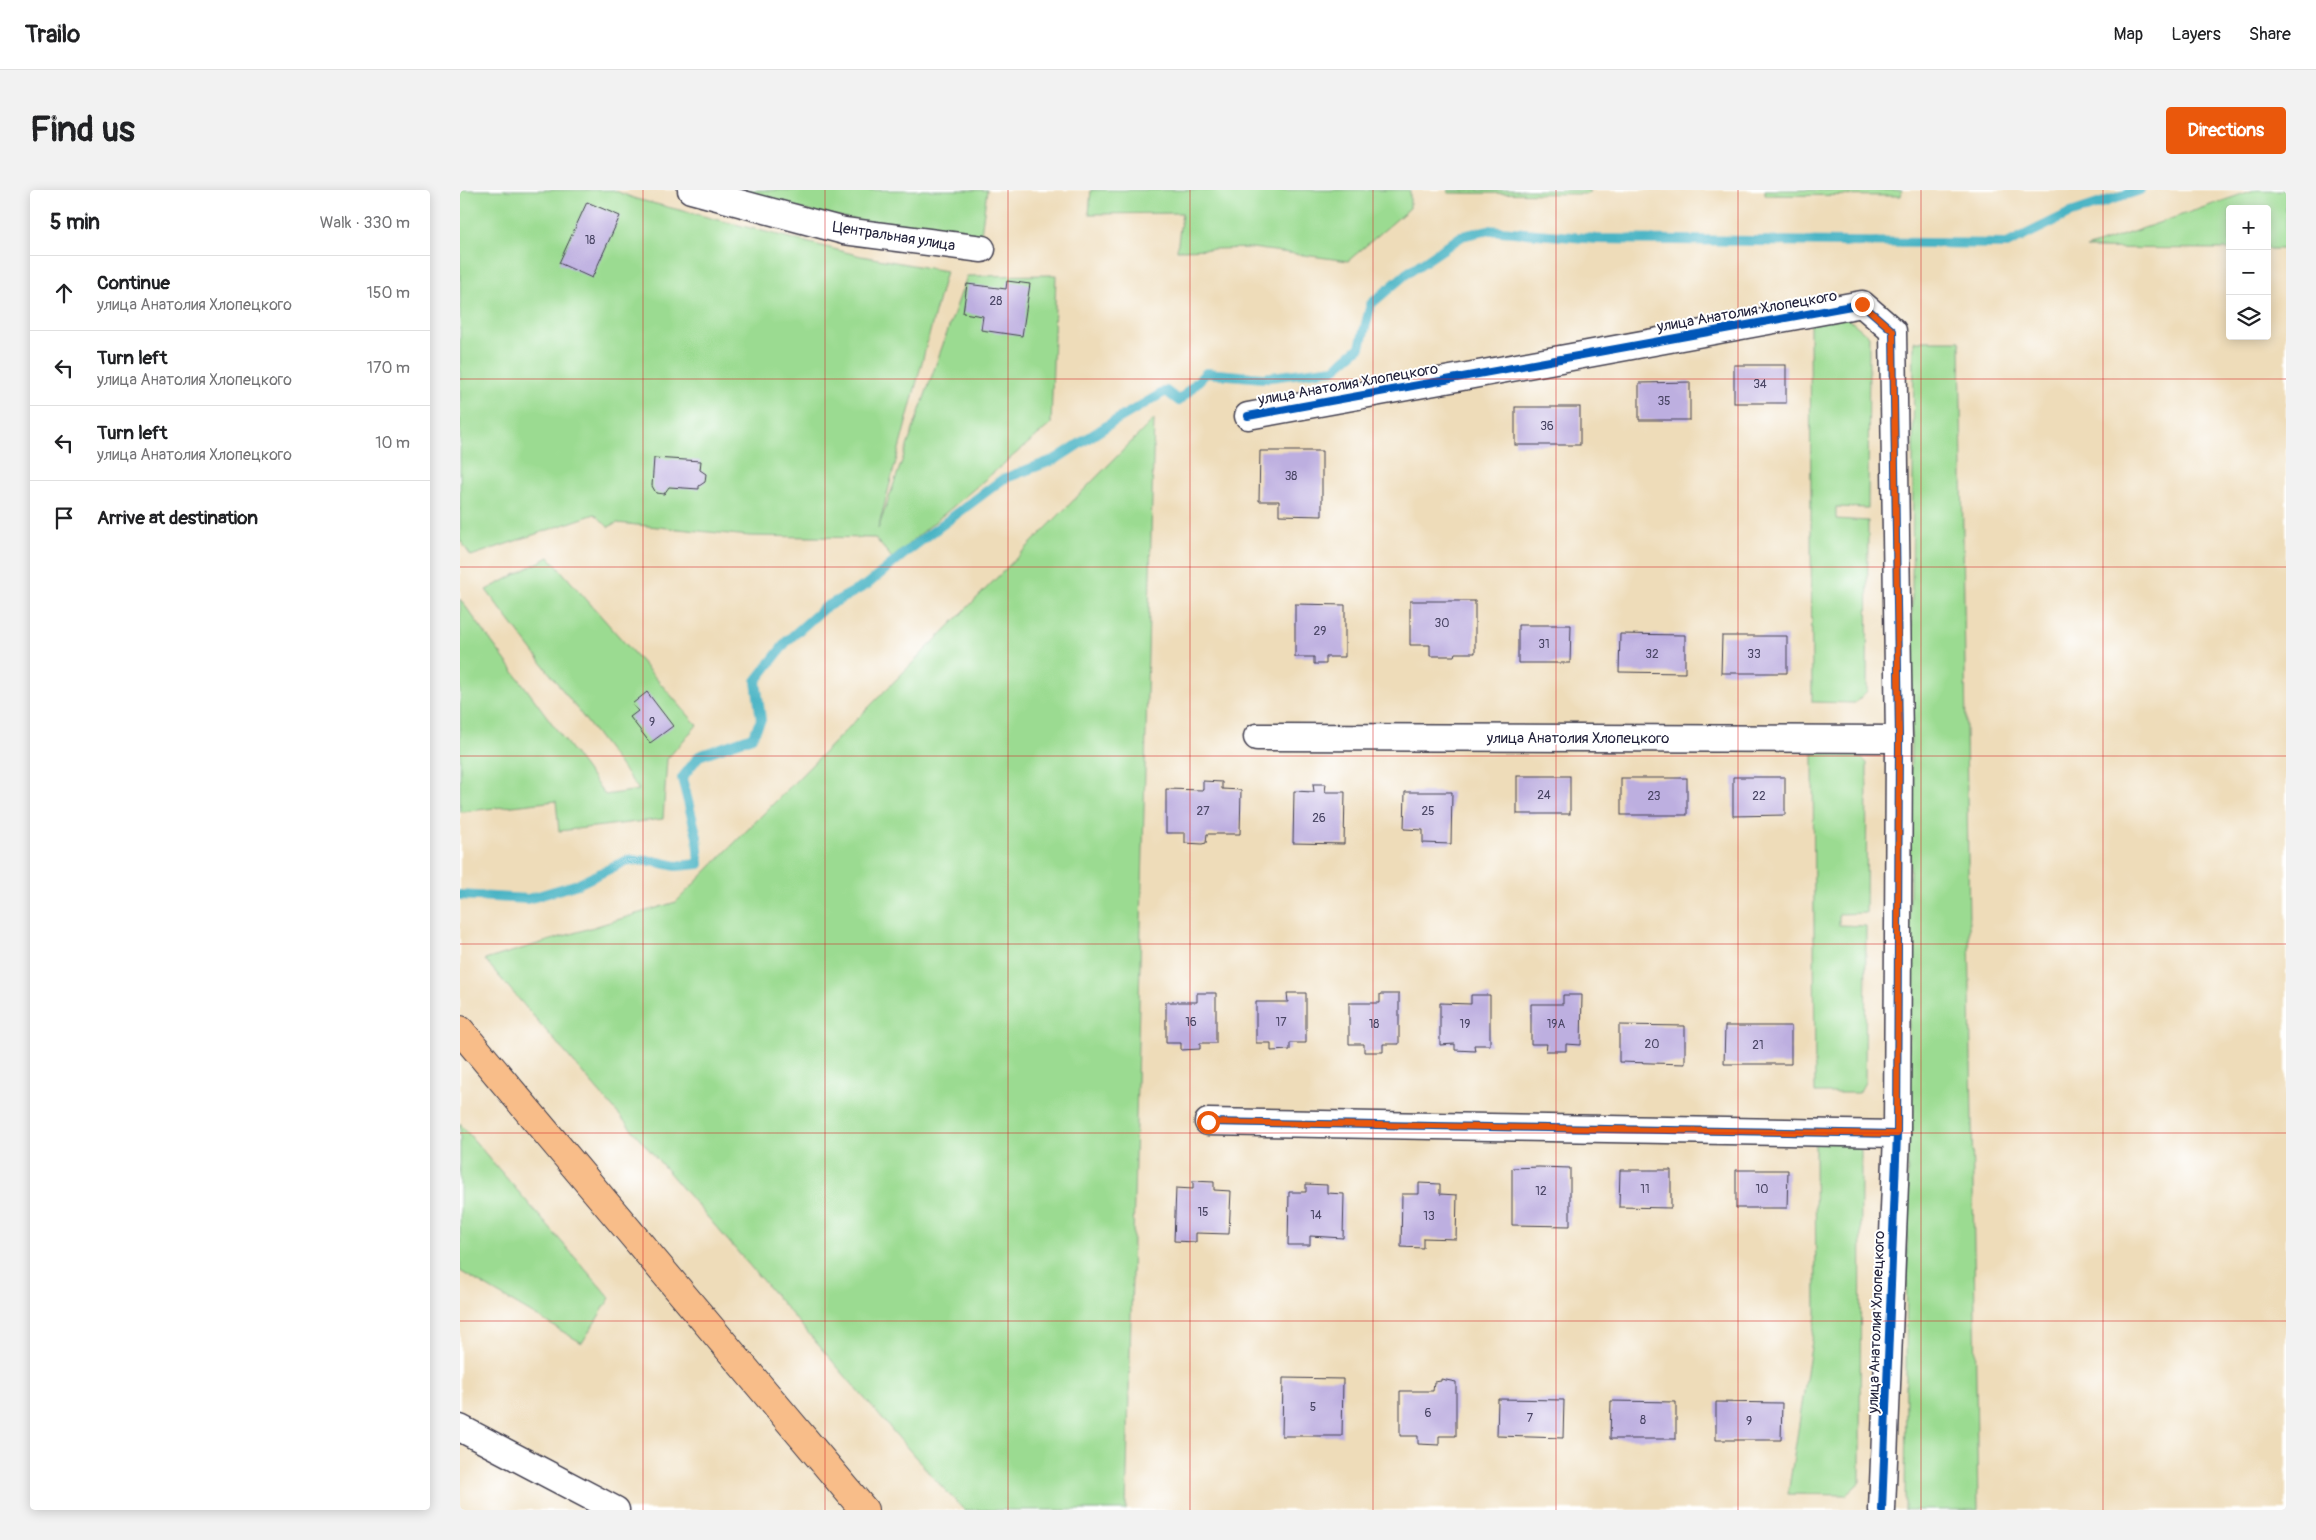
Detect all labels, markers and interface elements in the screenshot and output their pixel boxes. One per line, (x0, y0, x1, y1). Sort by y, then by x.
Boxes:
text: Trailo (25, 20, 80, 49)
text: Map (2114, 23, 2143, 46)
text: Layers (2171, 23, 2221, 46)
text: Share (2249, 23, 2291, 46)
button: Directions (2166, 107, 2286, 154)
text: Find us (30, 108, 135, 152)
map controls (2226, 205, 2271, 340)
button: + (2226, 205, 2271, 250)
text: 5 min (50, 209, 100, 236)
text: Walk · 330 m (320, 213, 410, 233)
street label: Центральная улица (831, 217, 957, 256)
house number: 18 (585, 233, 595, 248)
button: − (2226, 250, 2271, 295)
text: Continue (97, 271, 170, 295)
icon: ahead (50, 279, 78, 307)
text: 150 m (366, 283, 410, 303)
street label: улица Анатолия Хлопецкого (1655, 286, 1839, 337)
route end (1851, 293, 1874, 316)
house number: 28 (990, 294, 1002, 309)
text: улица Анатолия Хлопецкого (97, 295, 292, 315)
button: layers (2226, 295, 2271, 340)
text: Turn left (97, 346, 167, 370)
icon: left (50, 354, 78, 382)
text: 170 m (367, 358, 410, 378)
street label: улица Анатолия Хлопецкого (1256, 359, 1440, 410)
text: улица Анатолия Хлопецкого (97, 370, 292, 390)
house number: 34 (1753, 377, 1767, 392)
house number: 35 (1657, 394, 1671, 409)
house number: 36 (1540, 419, 1554, 434)
text: Turn left (97, 421, 167, 445)
icon: left (50, 429, 78, 457)
text: 10 m (375, 433, 410, 453)
text: улица Анатолия Хлопецкого (97, 445, 292, 465)
house number: 38 (1285, 469, 1297, 484)
icon: arrive (50, 504, 78, 532)
text: Arrive at destination (97, 506, 258, 530)
house number: 30 (1435, 616, 1449, 631)
house number: 29 (1314, 624, 1326, 639)
house number: 31 (1538, 637, 1550, 652)
house number: 32 (1645, 647, 1659, 662)
house number: 33 (1747, 647, 1761, 662)
house number: 9 (649, 715, 655, 730)
street label: улица Анатолия Хлопецкого (1486, 729, 1669, 748)
house number: 24 (1537, 788, 1551, 803)
house number: 23 (1647, 789, 1661, 804)
house number: 22 (1752, 789, 1766, 804)
house number: 27 (1196, 804, 1210, 819)
house number: 25 (1421, 804, 1435, 819)
house number: 26 (1312, 811, 1326, 826)
house number: 16 (1185, 1015, 1197, 1030)
house number: 17 (1275, 1015, 1287, 1030)
house number: 18 (1369, 1017, 1379, 1032)
house number: 19 (1460, 1017, 1470, 1032)
house number: 19А (1547, 1017, 1566, 1032)
house number: 20 (1645, 1037, 1659, 1052)
house number: 21 (1752, 1038, 1764, 1053)
route start (1197, 1111, 1220, 1134)
house number: 11 (1640, 1182, 1650, 1197)
house number: 10 (1756, 1182, 1768, 1197)
house number: 12 (1535, 1184, 1547, 1199)
house number: 15 (1197, 1205, 1209, 1220)
house number: 14 (1310, 1208, 1322, 1223)
house number: 13 (1423, 1209, 1435, 1224)
street label: улица Анатолия Хлопецкого (1864, 1230, 1889, 1415)
house number: 5 (1310, 1400, 1316, 1415)
house number: 6 (1425, 1406, 1432, 1421)
house number: 7 (1527, 1411, 1534, 1426)
house number: 8 (1640, 1413, 1646, 1428)
house number: 9 (1746, 1414, 1752, 1429)

